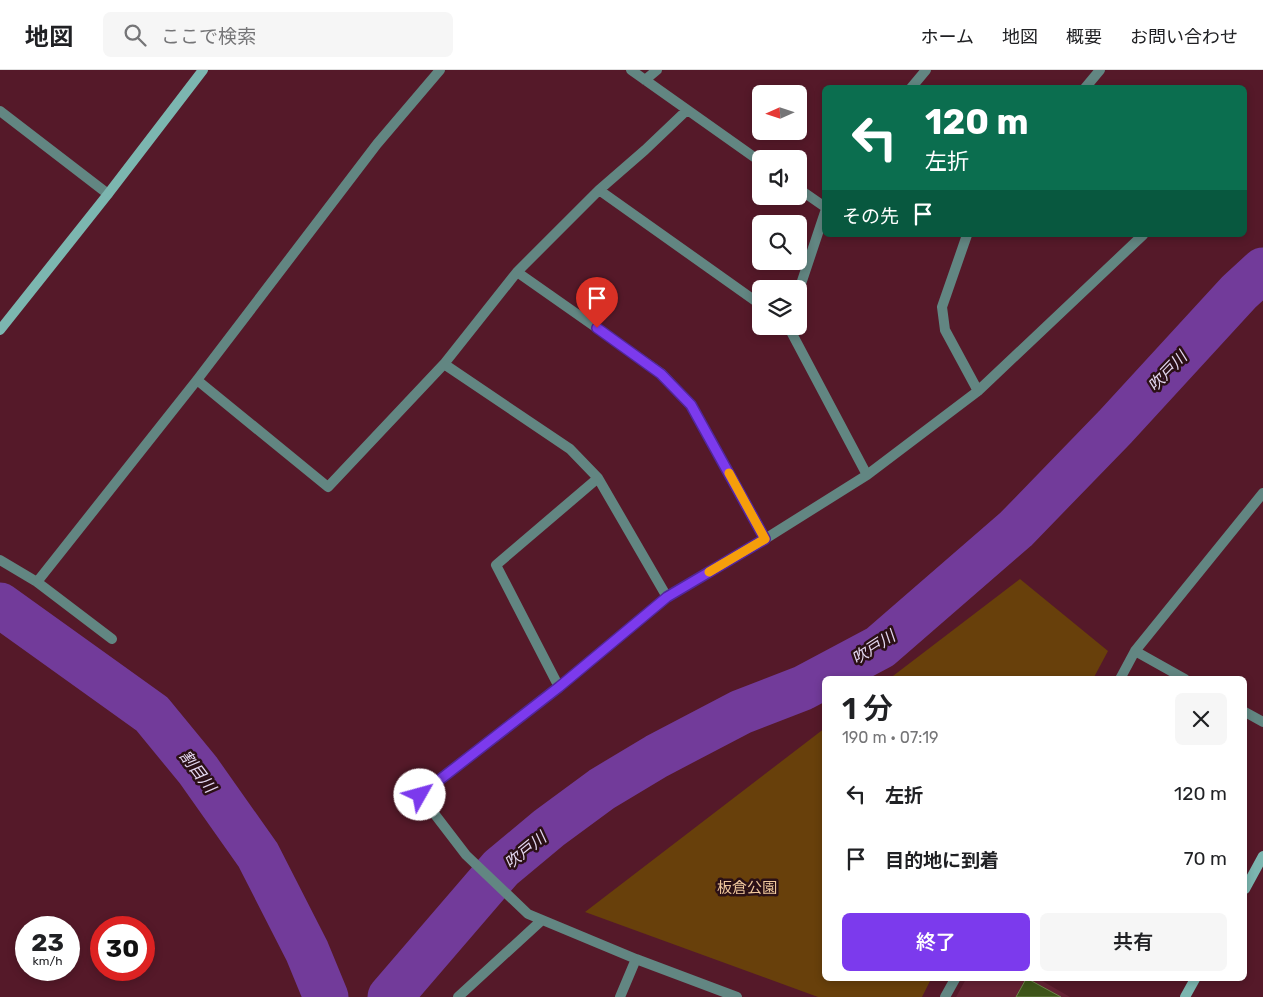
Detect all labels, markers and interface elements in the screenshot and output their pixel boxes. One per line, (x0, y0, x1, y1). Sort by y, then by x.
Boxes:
search box (103, 12, 453, 57)
icon: search (121, 21, 149, 49)
text: 地図 (25, 23, 73, 51)
text: ここで検索 (161, 25, 256, 48)
text: ホーム (921, 26, 974, 48)
text: 地図 (1002, 26, 1038, 48)
text: 概要 (1066, 26, 1102, 48)
text: お問い合わせ (1130, 26, 1238, 48)
north arrow (752, 85, 808, 140)
map controls (752, 85, 807, 335)
text: 120 m (925, 101, 1028, 143)
icon: left (842, 105, 907, 170)
text: 左折 (925, 148, 969, 175)
button: sound (752, 150, 807, 205)
icon: arrive (909, 200, 937, 228)
text: その先 (842, 205, 899, 228)
button: search (752, 215, 807, 270)
pin (576, 277, 618, 328)
button: layers (752, 280, 807, 335)
icon: arrive (583, 284, 611, 312)
water label: 吹戸川 (1144, 346, 1192, 395)
water label: 吹戸川 (848, 625, 900, 668)
text: 1 分 (842, 691, 893, 727)
button: close (1175, 693, 1227, 745)
text: 190 m · 07:19 (842, 728, 939, 747)
water label: 割目川 (176, 746, 221, 798)
position arrow (393, 768, 445, 820)
icon: left (842, 780, 870, 808)
text: 120 m (1174, 782, 1227, 805)
text: 左折 (885, 784, 923, 807)
water label: 吹戸川 (501, 827, 551, 873)
icon: arrive (842, 845, 870, 873)
text: 70 m (1184, 847, 1227, 870)
text: 目的地に到着 (885, 849, 999, 872)
park label: 板倉公園 (717, 879, 777, 897)
button: 終了 (842, 913, 1030, 971)
button: 共有 (1040, 913, 1227, 971)
speed limit sign: 30 (90, 916, 155, 981)
text: 23 (31, 928, 64, 957)
text: km/h (33, 954, 62, 968)

